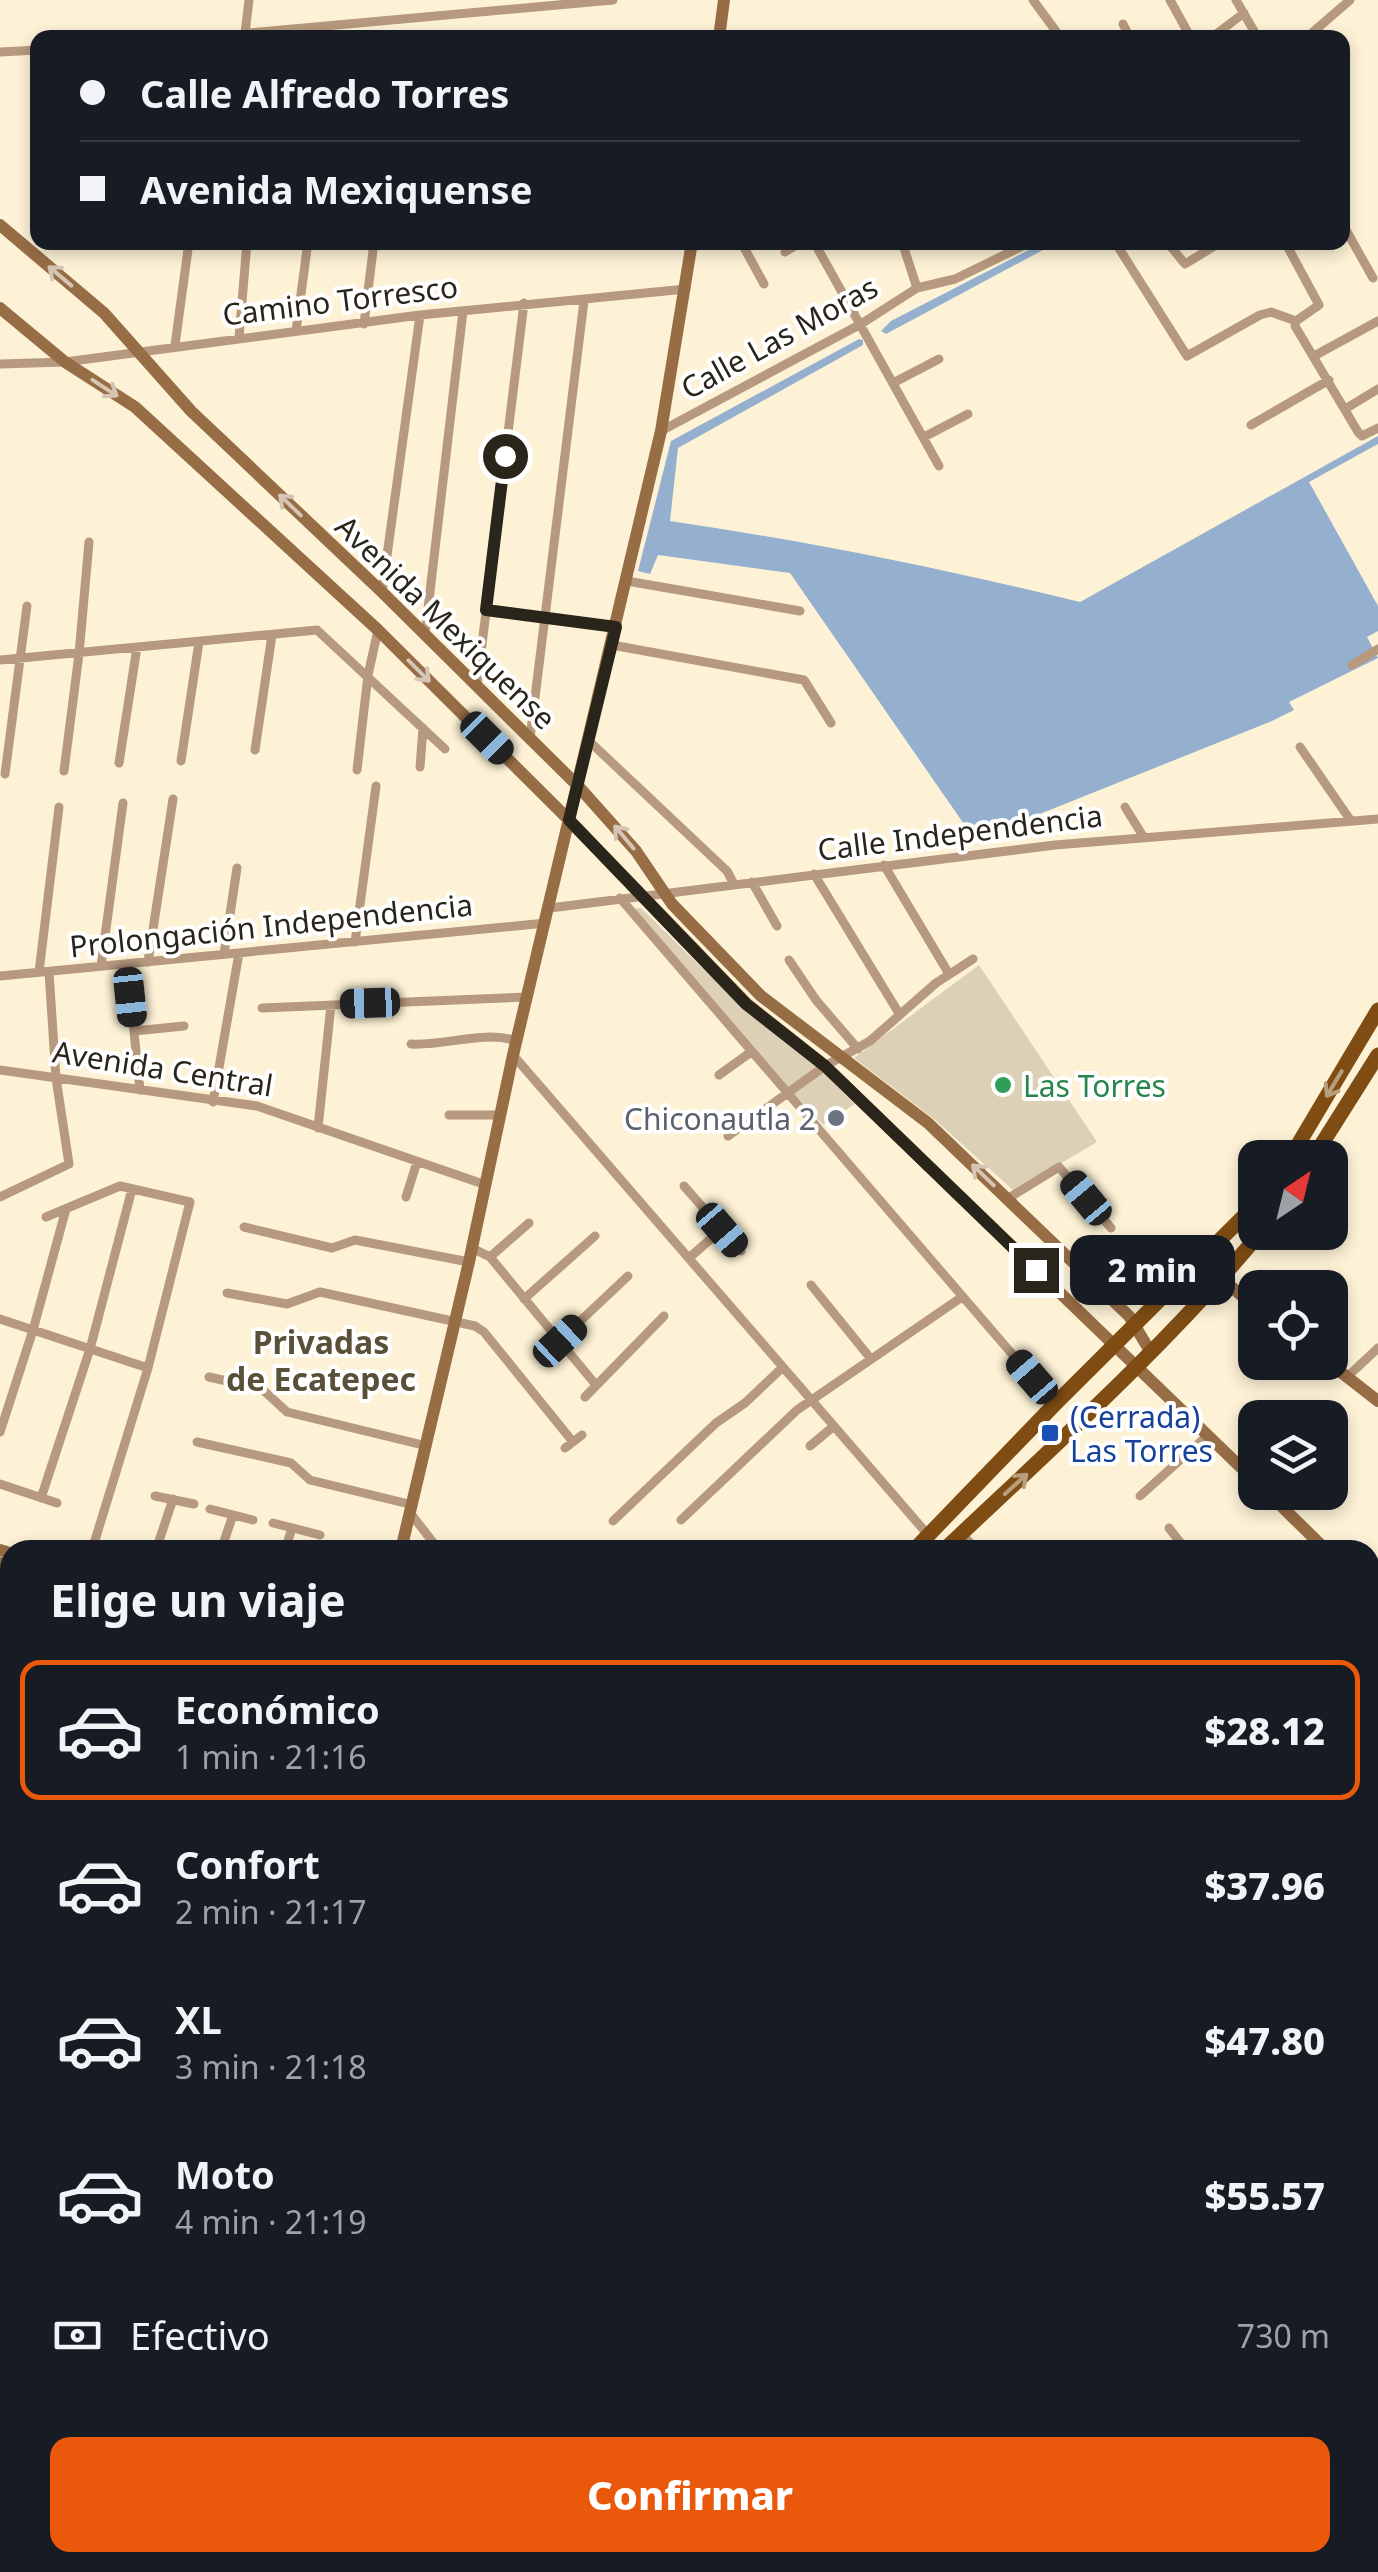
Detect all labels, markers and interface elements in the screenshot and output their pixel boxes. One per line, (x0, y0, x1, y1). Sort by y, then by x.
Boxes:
text: Calle Alfredo Torres (140, 67, 509, 119)
text: Avenida Mexiquense (140, 163, 532, 215)
one-way arrow (48, 265, 74, 287)
street label: Camino Torresco (220, 265, 460, 335)
street label: Calle Las Moras (673, 266, 885, 408)
one-way arrow (91, 377, 119, 398)
route start (483, 434, 528, 479)
one-way arrow (278, 493, 302, 517)
street label: Avenida Mexiquense (327, 506, 565, 738)
one-way arrow (407, 658, 431, 682)
car (455, 706, 519, 770)
street label: Calle Independencia (815, 794, 1105, 870)
one-way arrow (613, 825, 635, 851)
street label: Prolongación Independencia (67, 883, 475, 967)
car (112, 966, 148, 1028)
car (339, 987, 401, 1019)
street label: Avenida Central (50, 1030, 276, 1106)
place label: Las Torres (1023, 1065, 1166, 1106)
one-way arrow (1324, 1069, 1344, 1098)
marker: Las Torres (992, 1074, 1014, 1096)
place label: Chiconautla 2 (624, 1098, 816, 1139)
marker: Chiconautla 2 (825, 1107, 847, 1129)
north arrow (1238, 1140, 1348, 1250)
map controls (1238, 1140, 1348, 1510)
one-way arrow (971, 1163, 995, 1187)
car (1055, 1165, 1117, 1231)
car (691, 1198, 753, 1262)
callout: 2 min (1071, 1235, 1236, 1305)
route end (1014, 1248, 1059, 1293)
text: 2 min (1108, 1248, 1197, 1291)
button: locate (1238, 1270, 1348, 1380)
car (528, 1310, 592, 1372)
district label: Privadas de Ecatepec (226, 1320, 416, 1400)
car (1001, 1345, 1063, 1409)
place label: (Cerrada) Las Torres (1070, 1396, 1213, 1471)
button: layers (1238, 1400, 1348, 1510)
marker: (Cerrada) Las Torres (1039, 1422, 1061, 1444)
one-way arrow (1003, 1473, 1028, 1496)
text: Elige un viaje (50, 1569, 346, 1630)
text: Económico (175, 1683, 380, 1735)
icon: car (55, 1685, 145, 1775)
text: $28.12 (1205, 1704, 1325, 1756)
text: 1 min · 21:16 (175, 1735, 367, 1778)
text: Confort (175, 1838, 320, 1890)
icon: car (55, 1840, 145, 1930)
text: $37.96 (1205, 1859, 1325, 1911)
text: 2 min · 21:17 (175, 1890, 367, 1933)
text: XL (175, 1993, 222, 2045)
icon: car (55, 1995, 145, 2085)
text: $47.80 (1205, 2014, 1325, 2066)
text: 3 min · 21:18 (175, 2045, 367, 2088)
text: Moto (175, 2148, 275, 2200)
icon: car (55, 2150, 145, 2240)
text: $55.57 (1205, 2169, 1325, 2221)
text: 4 min · 21:19 (175, 2200, 367, 2243)
icon: cash (50, 2308, 105, 2363)
text: Efectivo (130, 2309, 270, 2361)
text: 730 m (1237, 2314, 1330, 2357)
button: Confirmar (50, 2437, 1330, 2552)

